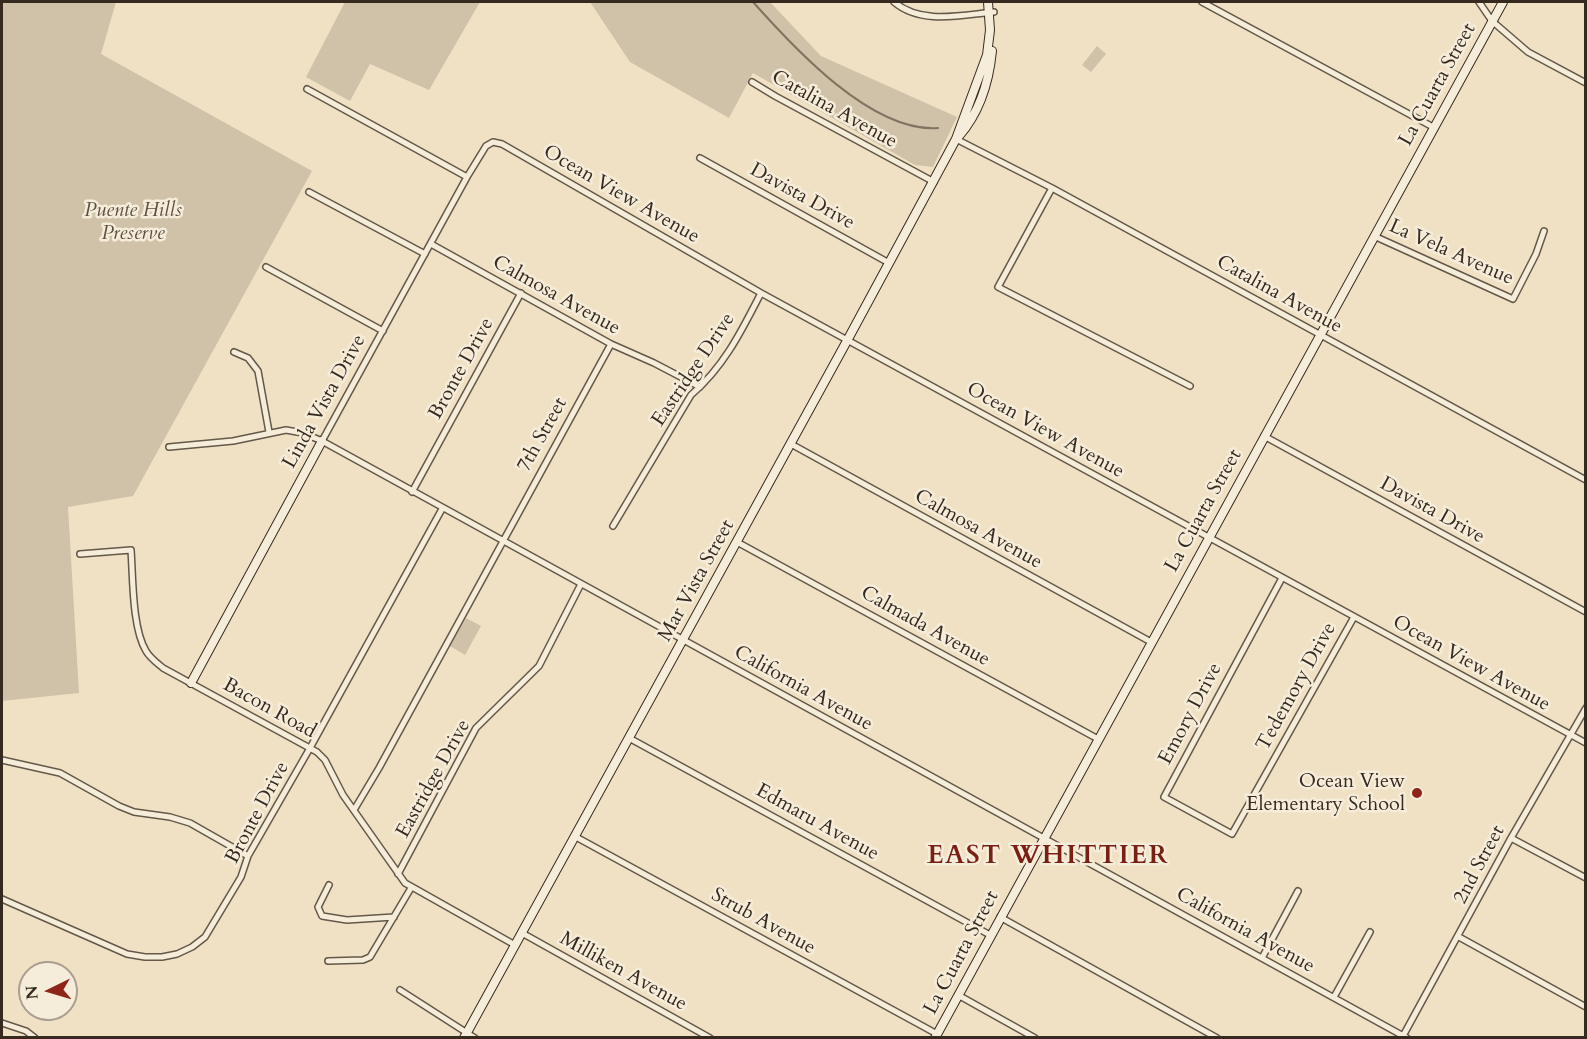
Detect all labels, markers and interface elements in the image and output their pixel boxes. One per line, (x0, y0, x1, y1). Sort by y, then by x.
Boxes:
street label: La Cuarta Street (1394, 19, 1482, 151)
street label: Catalina Avenue (767, 66, 901, 154)
street label: Ocean View Avenue (539, 140, 703, 250)
street label: Davista Drive (745, 158, 859, 236)
park label: Puente Hills Preserve (84, 199, 182, 246)
street label: La Vela Avenue (1385, 215, 1517, 291)
street label: Calmosa Avenue (488, 251, 624, 341)
street label: Catalina Avenue (1212, 251, 1346, 339)
street label: Eastridge Drive (647, 309, 741, 431)
street label: Bronte Drive (424, 314, 500, 424)
street label: Linda Vista Drive (278, 331, 372, 473)
street label: Ocean View Avenue (962, 378, 1128, 484)
street label: 7th Street (513, 394, 573, 476)
street label: La Cuarta Street (1160, 445, 1248, 577)
street label: Davista Drive (1375, 472, 1489, 550)
street label: Calmosa Avenue (910, 485, 1046, 575)
street label: Mar Vista Street (654, 516, 740, 646)
street label: Calmada Avenue (856, 582, 994, 672)
street label: Ocean View Avenue (1388, 611, 1554, 717)
street label: Tedemory Drive (1252, 619, 1342, 755)
street label: California Avenue (730, 641, 876, 737)
street label: Emory Drive (1154, 659, 1228, 769)
street label: Bacon Road (218, 674, 320, 744)
street label: Eastridge Drive (392, 716, 476, 842)
street label: Bronte Drive (221, 758, 295, 868)
place label: Ocean View Elementary School (1246, 770, 1405, 817)
street label: Edmaru Avenue (751, 779, 883, 867)
marker: Ocean View Elementary School (1410, 786, 1424, 800)
street label: 2nd Street (1449, 822, 1511, 908)
district label: EAST WHITTIER (927, 841, 1169, 873)
street label: Strub Avenue (707, 883, 819, 961)
street label: California Avenue (1172, 883, 1318, 979)
street label: La Cuarta Street (919, 887, 1005, 1019)
street label: Milliken Avenue (555, 927, 691, 1017)
north arrow (18, 961, 78, 1021)
text: N (20, 985, 44, 1000)

